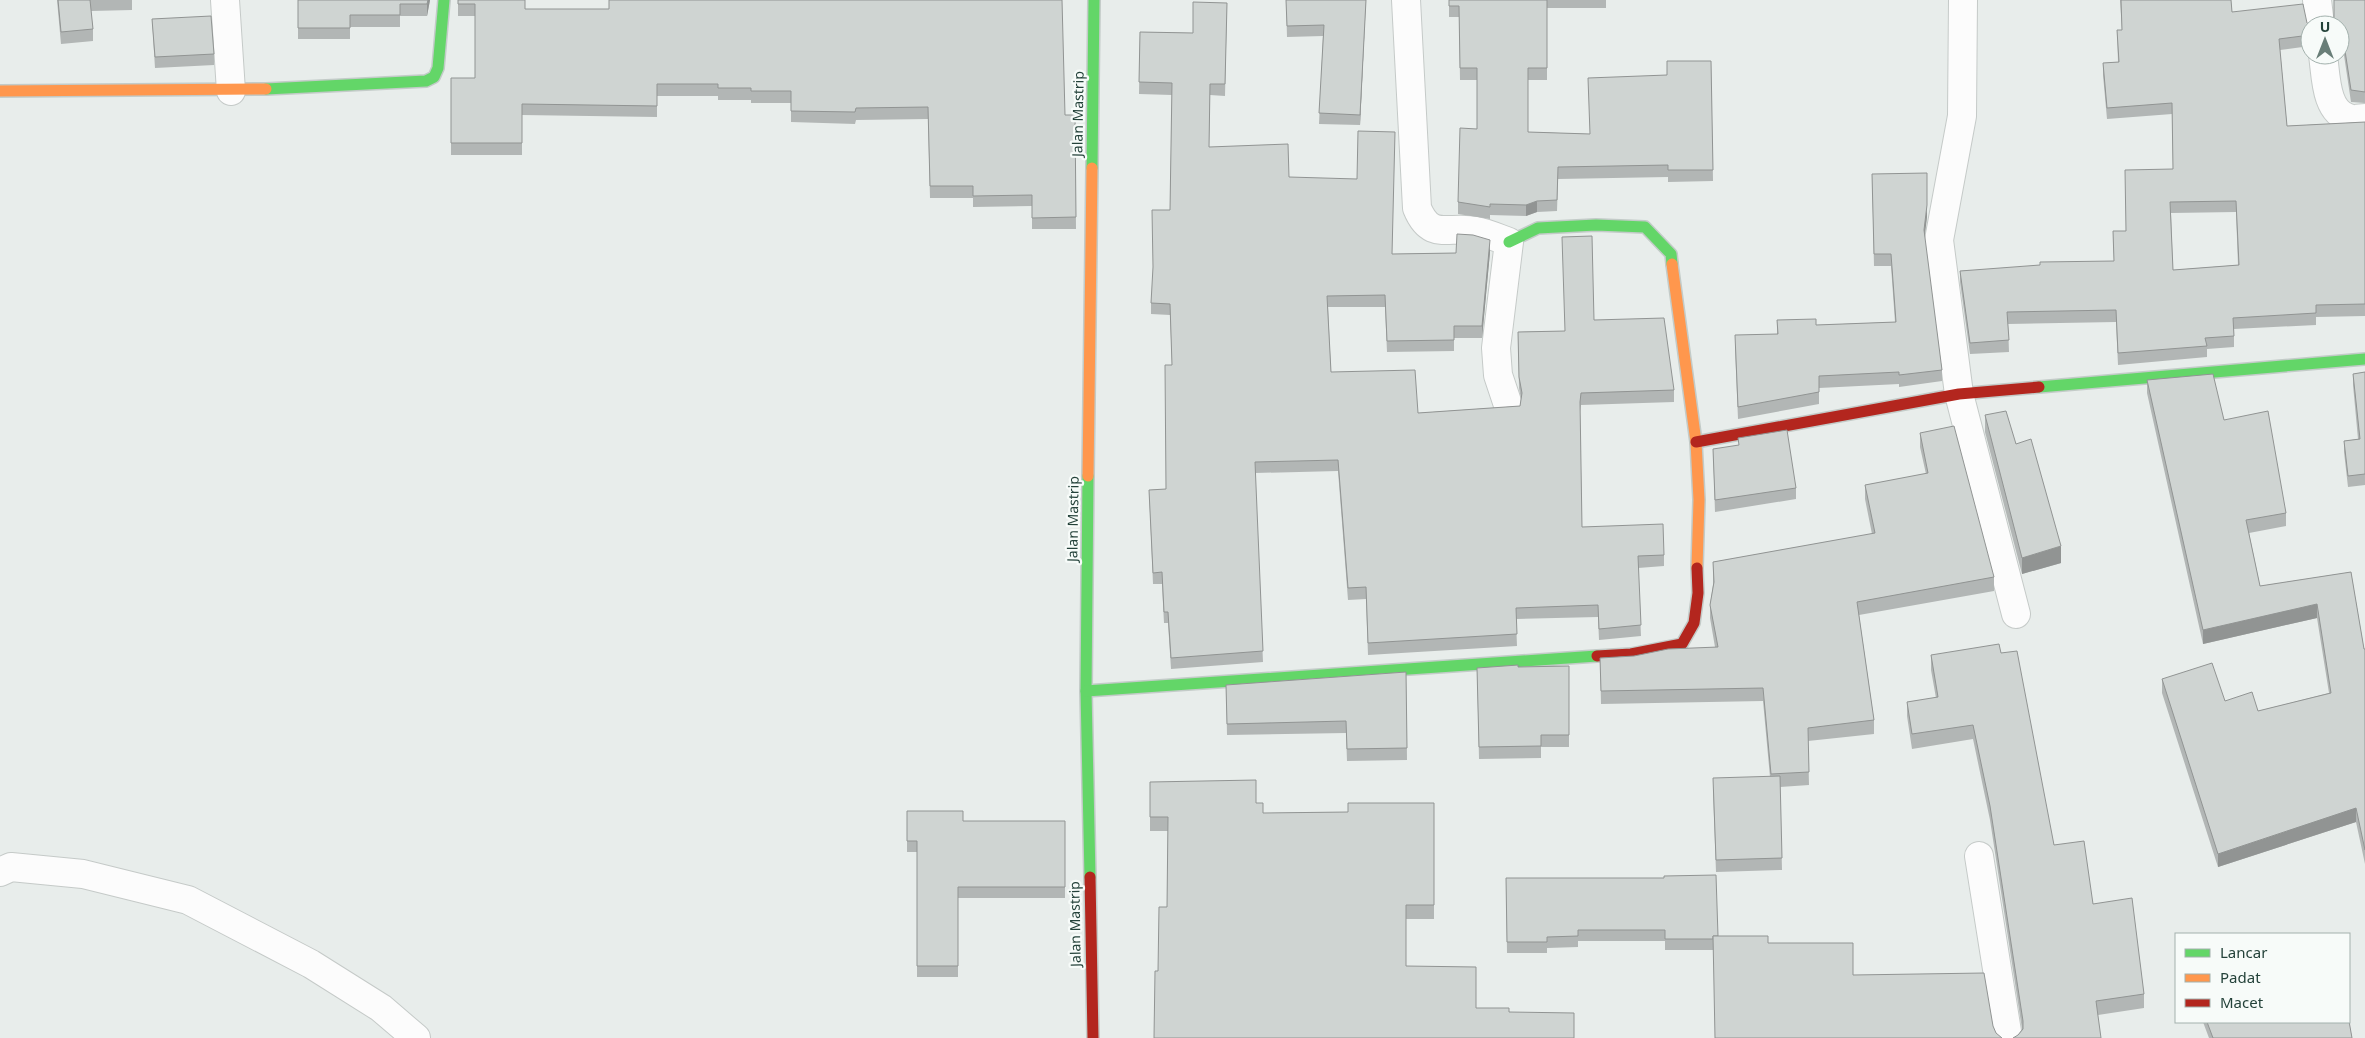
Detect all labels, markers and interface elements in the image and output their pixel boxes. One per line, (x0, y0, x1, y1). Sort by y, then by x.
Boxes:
north arrow (2300, 15, 2350, 65)
text: U (2320, 17, 2330, 36)
street label: Jalan Mastrip (1067, 71, 1088, 159)
street label: Jalan Mastrip (1062, 476, 1083, 564)
street label: Jalan Mastrip (1064, 881, 1085, 969)
legend (2175, 933, 2350, 1023)
text: Lancar (2220, 942, 2267, 962)
text: Padat (2220, 967, 2261, 987)
text: Macet (2220, 992, 2264, 1012)

